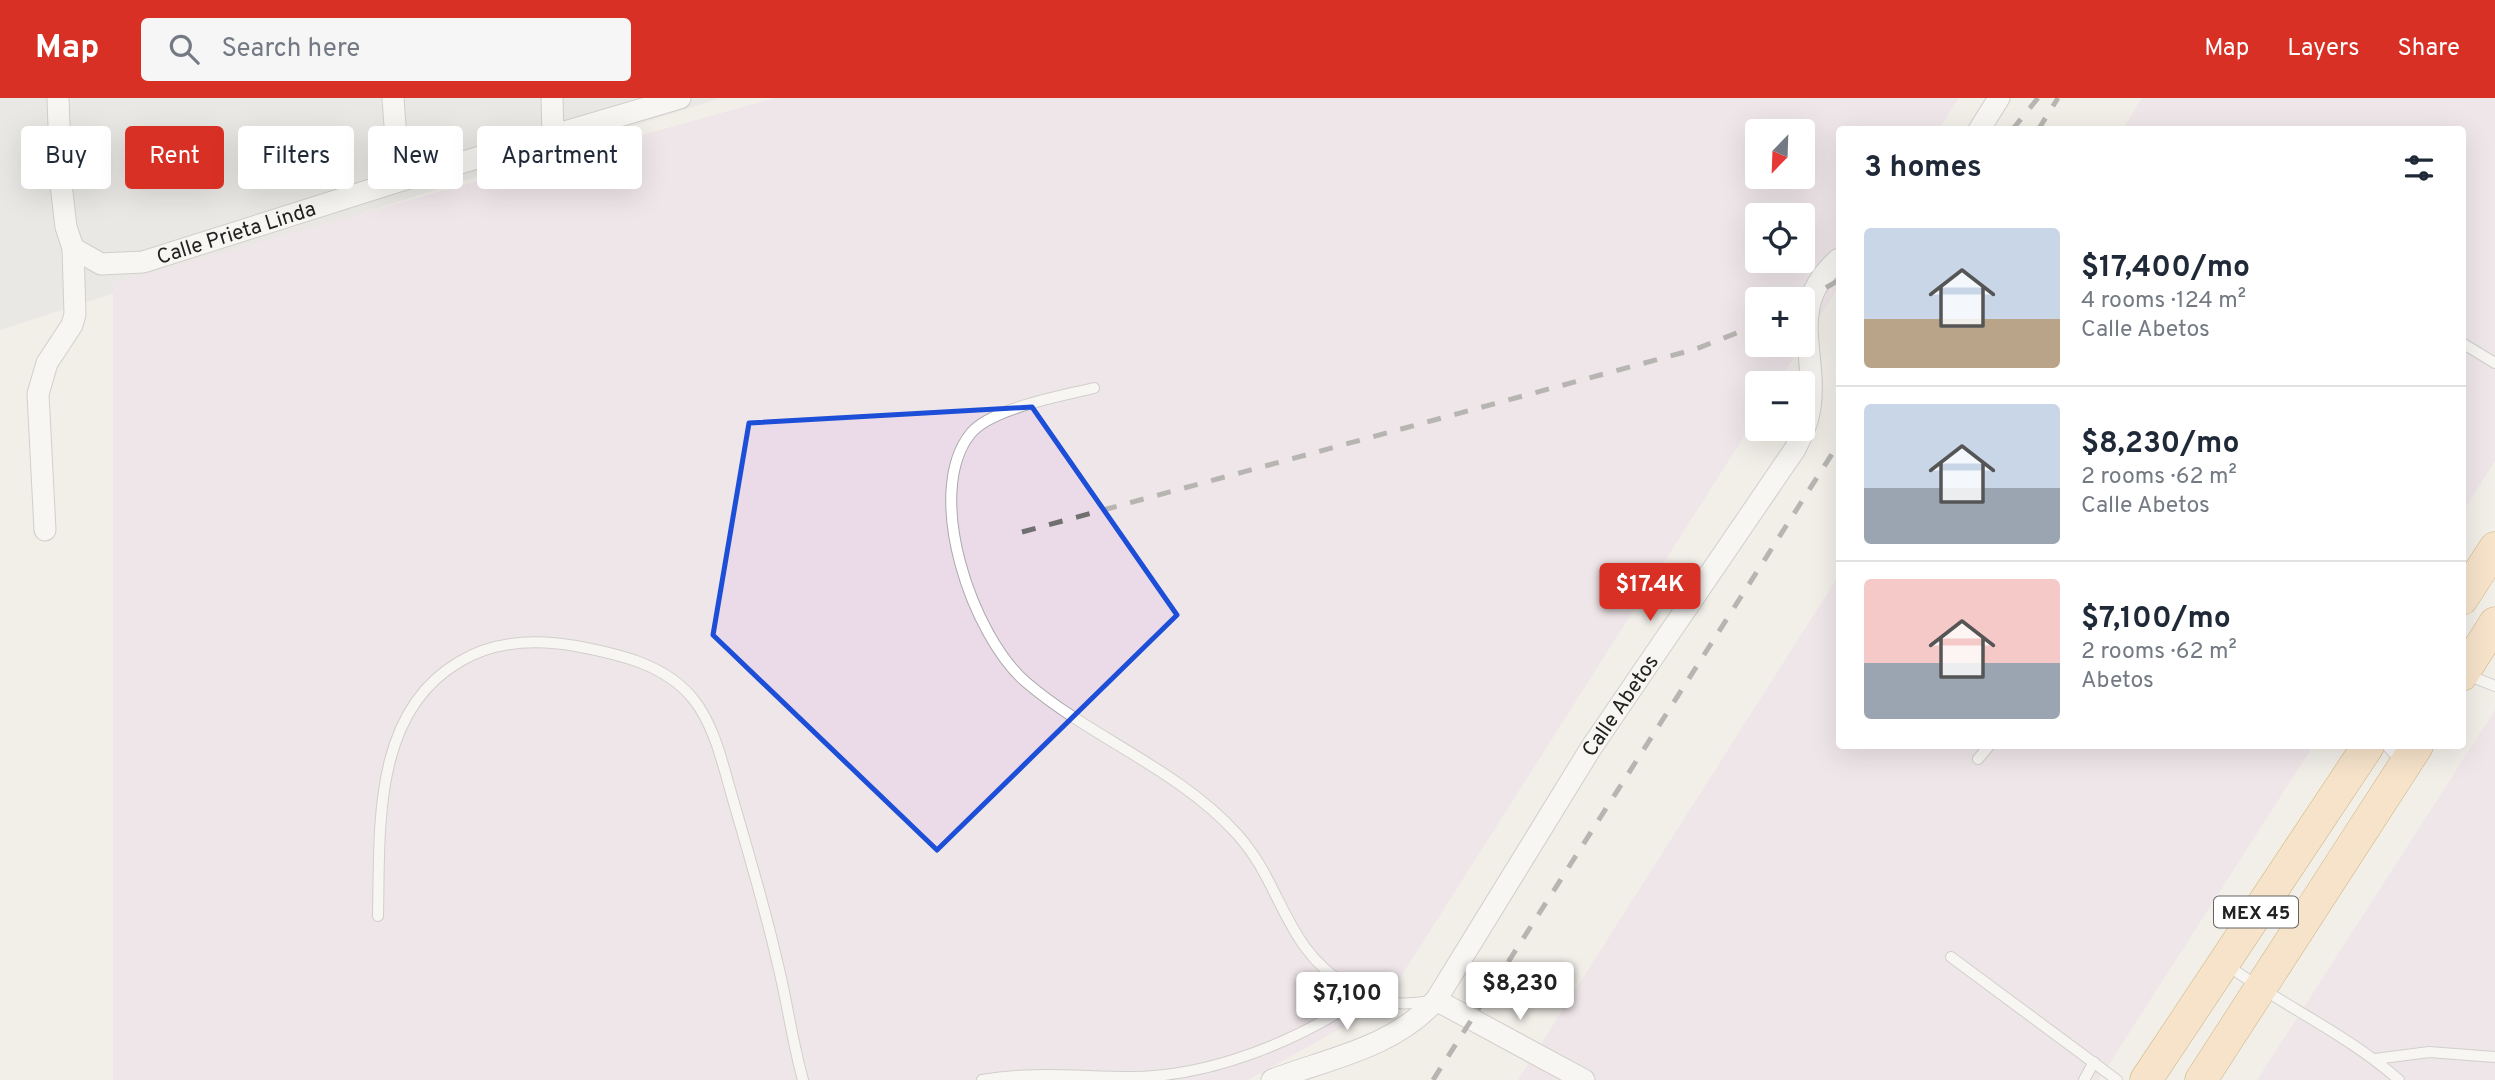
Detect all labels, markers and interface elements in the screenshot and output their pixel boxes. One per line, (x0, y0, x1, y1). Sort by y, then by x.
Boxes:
search box (141, 18, 631, 81)
text: Map (35, 28, 99, 70)
icon: search (165, 30, 203, 68)
text: Search here (221, 33, 360, 66)
text: Map (2204, 34, 2249, 64)
text: Layers (2287, 34, 2359, 64)
text: Share (2397, 34, 2460, 64)
north arrow (1745, 119, 1815, 189)
map controls (1745, 119, 1815, 441)
chip: Buy (21, 126, 111, 189)
chip: Rent (125, 126, 224, 189)
chip: Filters (238, 126, 354, 189)
chip: New (368, 126, 463, 189)
chip: Apartment (477, 126, 642, 189)
icon: filters (2400, 149, 2438, 187)
text: 3 homes (1864, 150, 1982, 187)
street label: Calle Prieta Linda (154, 196, 320, 272)
button: locate (1745, 203, 1815, 273)
text: $17,400/mo (2081, 250, 2250, 287)
icon: home (1920, 256, 2004, 340)
button: + (1745, 287, 1815, 357)
text: 4 rooms · 124 m² (2081, 287, 2246, 316)
text: Calle Abetos (2081, 316, 2210, 345)
button: − (1745, 371, 1815, 441)
text: $8,230/mo (2081, 426, 2240, 463)
icon: home (1920, 432, 2004, 516)
text: 2 rooms · 62 m² (2081, 463, 2237, 492)
text: Calle Abetos (2081, 492, 2210, 521)
pin: $17.4K (1593, 564, 1707, 623)
text: $17.4K (1615, 571, 1685, 600)
text: $7,100/mo (2081, 601, 2231, 638)
icon: home (1920, 607, 2004, 691)
text: 2 rooms · 62 m² (2081, 638, 2237, 667)
street label: Calle Abetos (1577, 650, 1666, 762)
text: Abetos (2081, 667, 2154, 696)
road number: MEX 45 (2214, 897, 2298, 928)
pin: $8,230 (1463, 962, 1577, 1022)
text: $8,230 (1482, 970, 1558, 999)
pin: $7,100 (1290, 972, 1404, 1032)
text: $7,100 (1312, 980, 1382, 1009)

